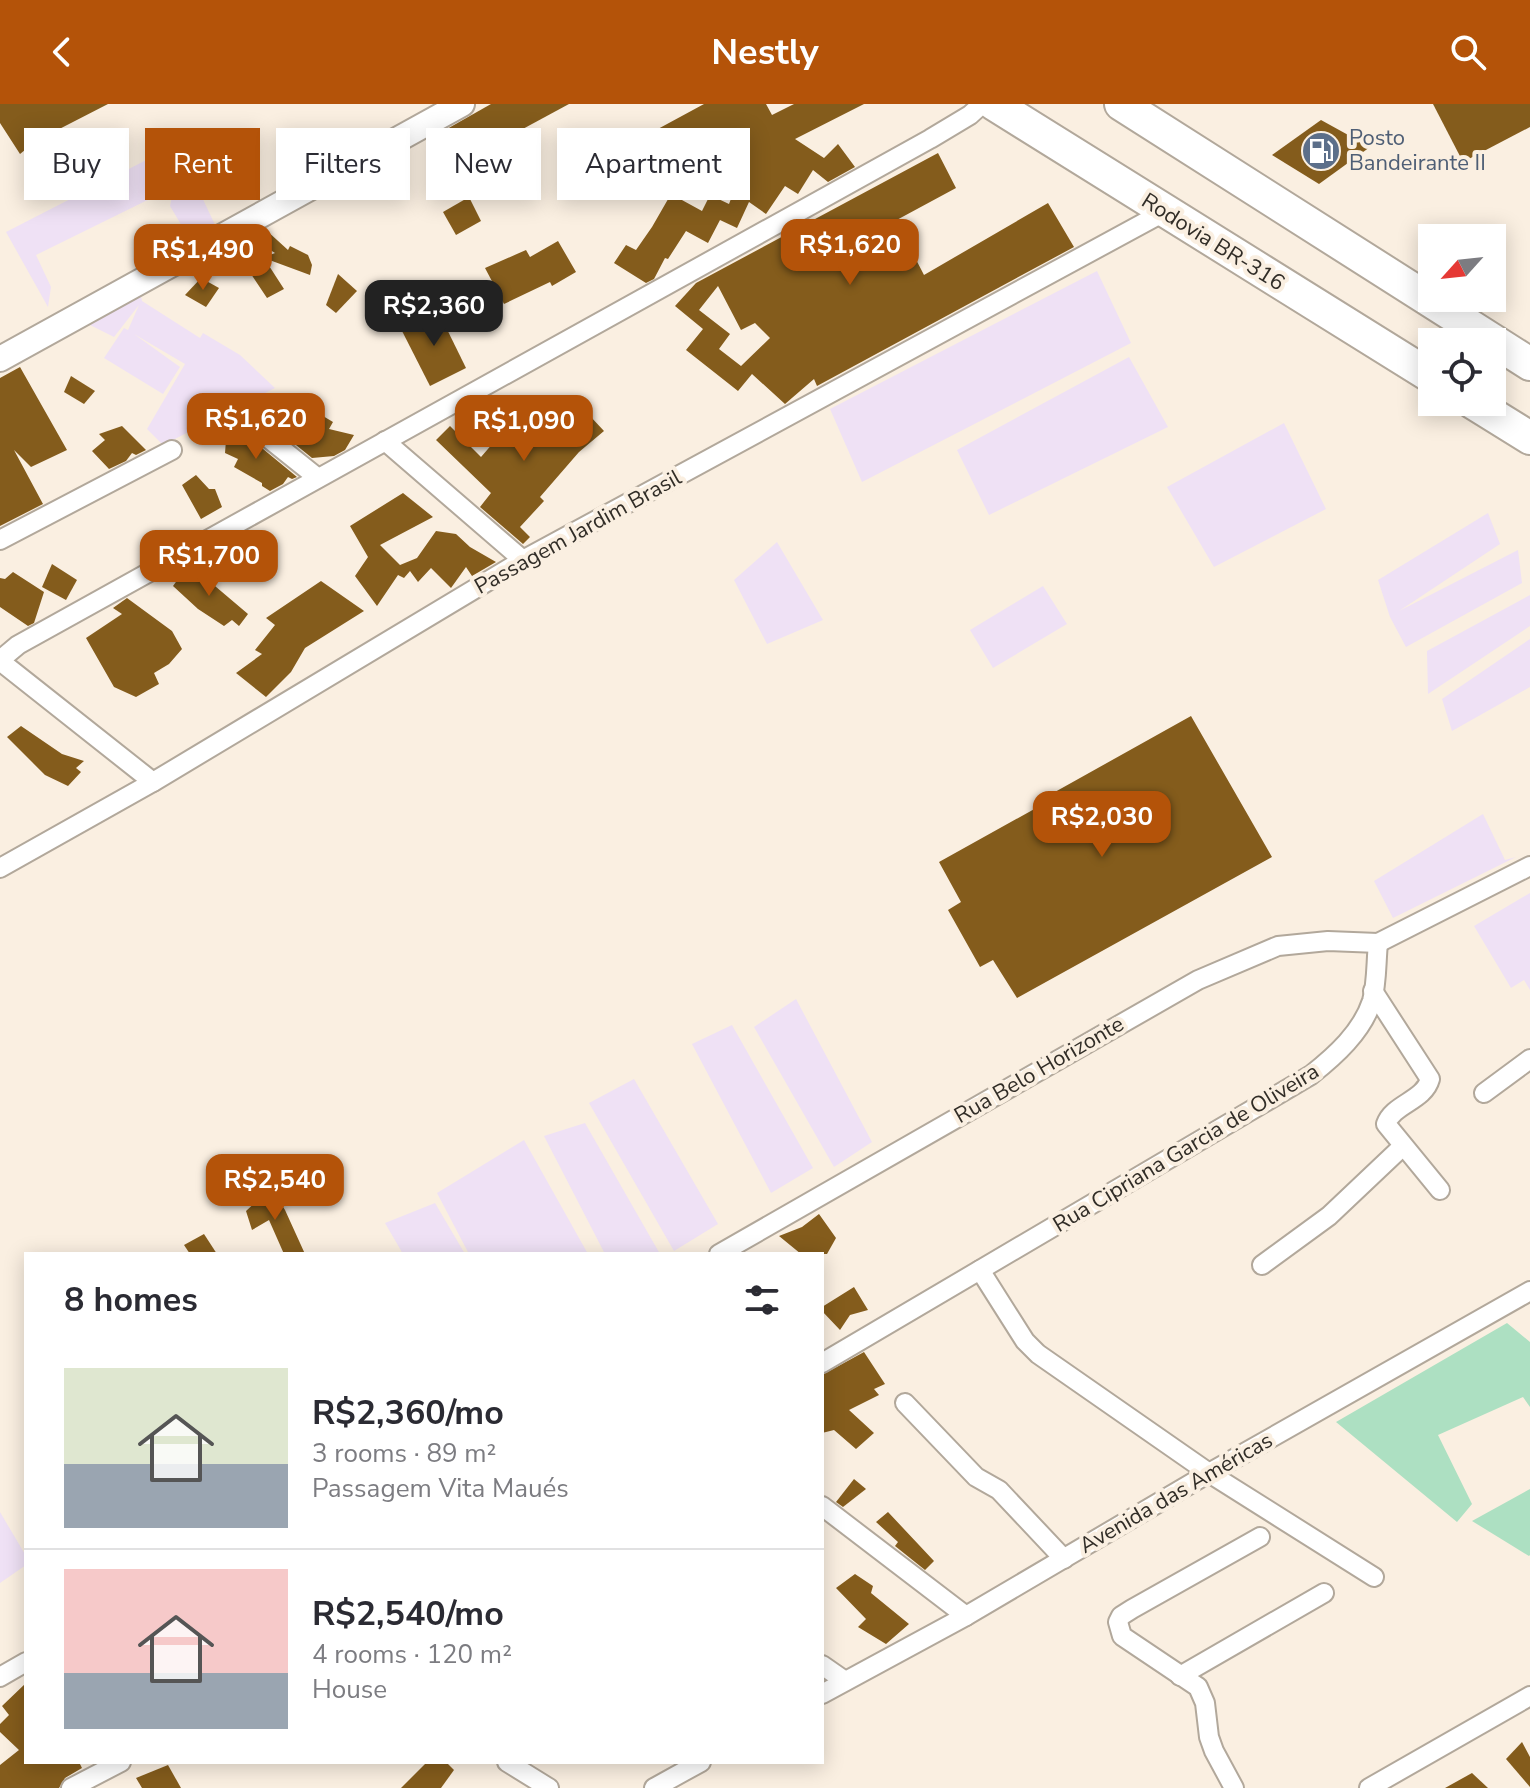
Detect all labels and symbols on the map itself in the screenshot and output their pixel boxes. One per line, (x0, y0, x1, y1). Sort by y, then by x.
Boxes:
place label: Posto Bandeirante II (1349, 123, 1486, 178)
fuel station icon: Posto Bandeirante II (1300, 130, 1342, 172)
street label: Rodovia BR-316 (1136, 186, 1290, 298)
pin: R$1,620 (776, 219, 924, 287)
pin: R$1,490 (129, 224, 277, 292)
north arrow (1418, 224, 1506, 312)
pin: R$2,360 (360, 280, 508, 348)
pin: R$1,620 (182, 393, 330, 461)
pin: R$1,090 (450, 395, 598, 463)
street label: Passagem Jardim Brasil (469, 462, 687, 601)
pin: R$1,700 (135, 530, 283, 598)
pin: R$2,030 (1028, 791, 1176, 859)
street label: Rua Belo Horizonte (949, 1009, 1129, 1131)
street label: Rua Cipriana Garcia de Oliveira (1047, 1056, 1325, 1240)
pin: R$2,540 (201, 1154, 349, 1222)
street label: Avenida das Américas (1074, 1425, 1278, 1561)

